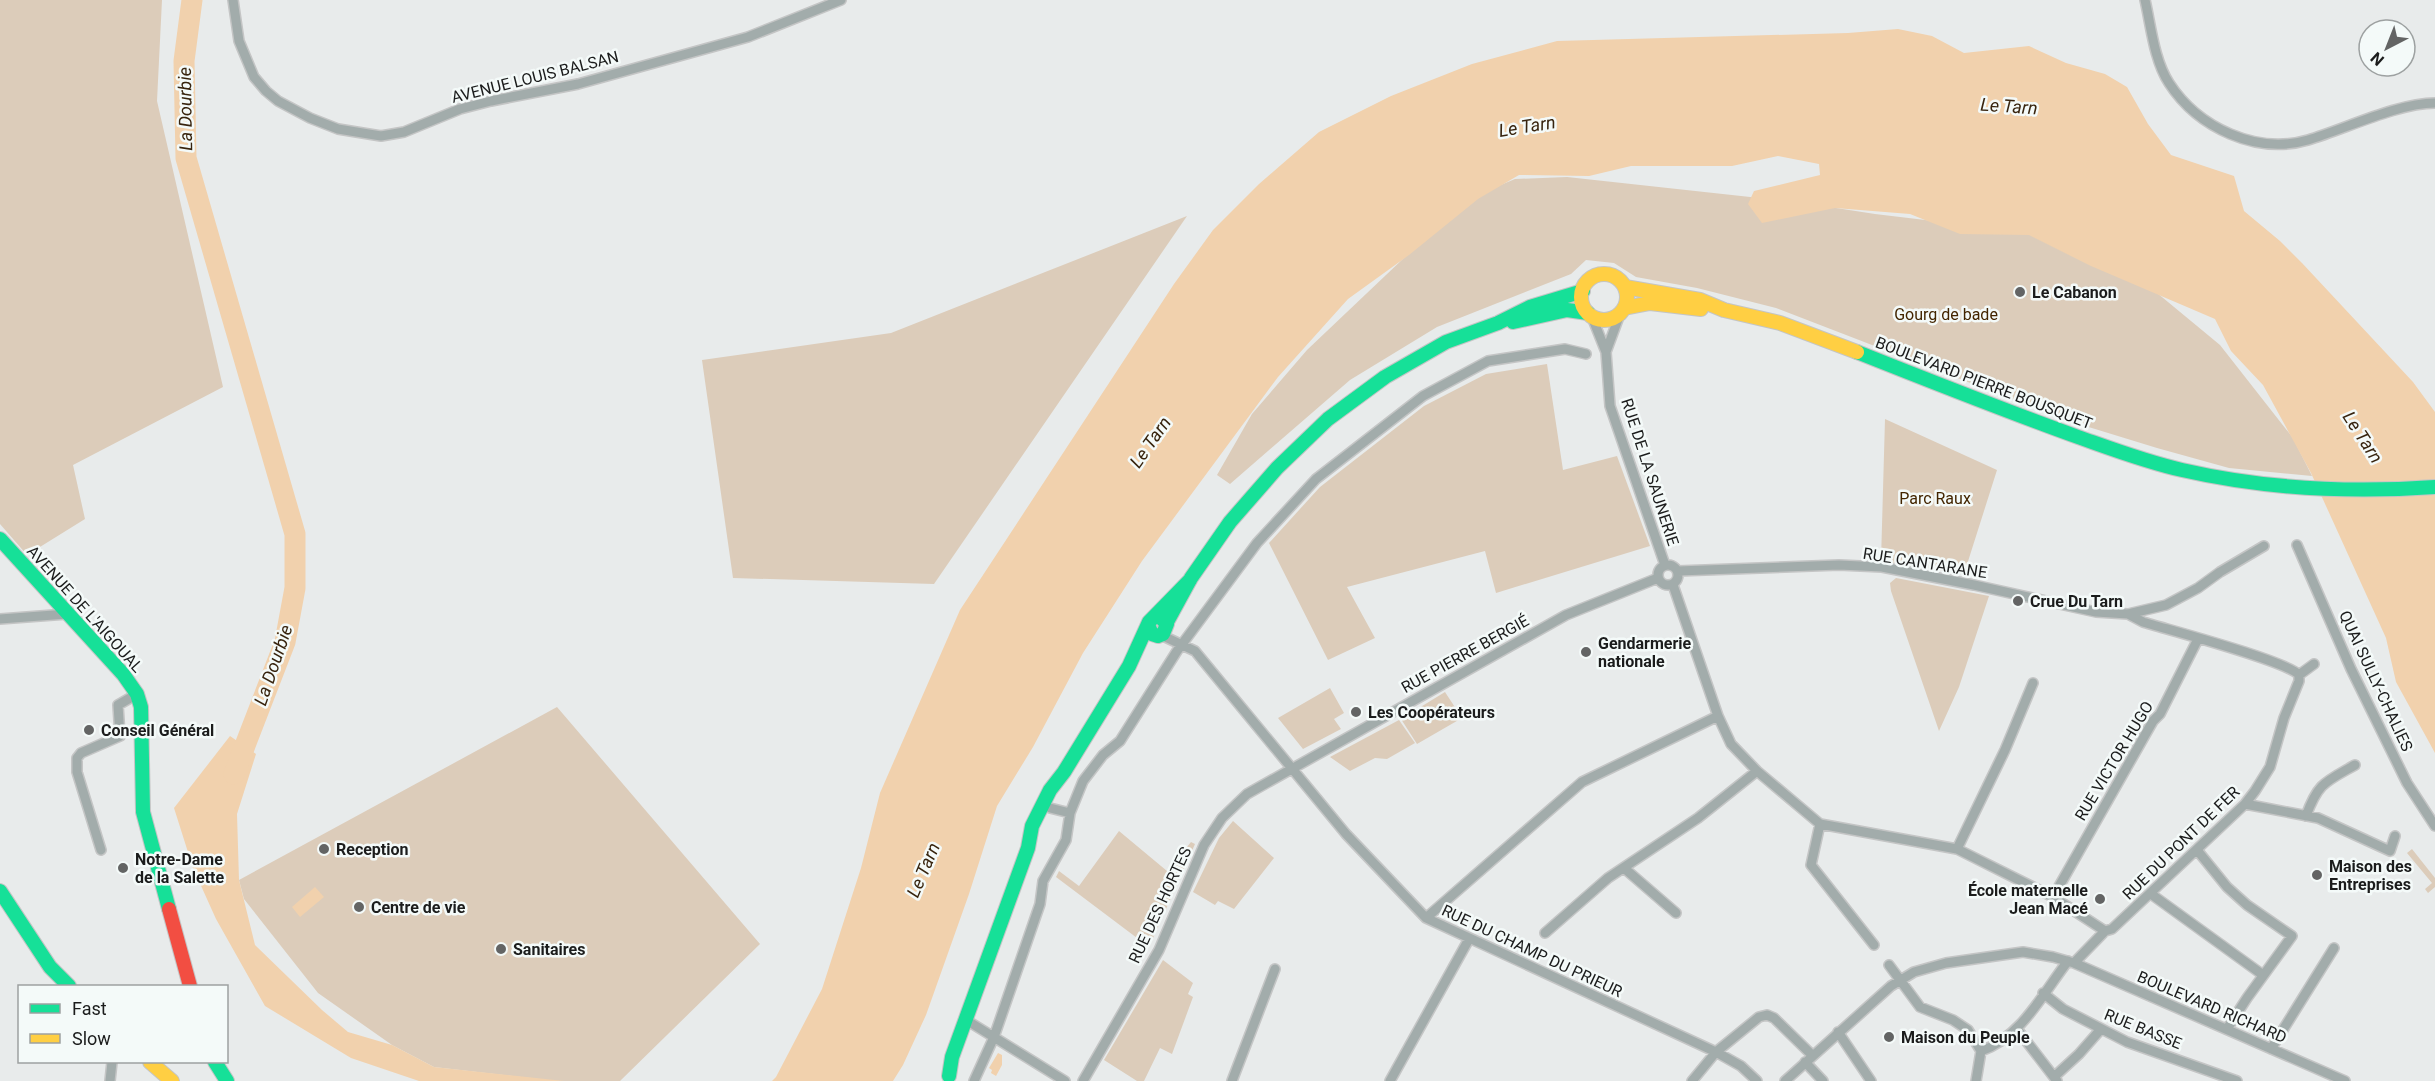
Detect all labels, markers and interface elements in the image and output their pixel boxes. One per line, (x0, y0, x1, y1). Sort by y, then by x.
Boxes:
north arrow (2357, 18, 2417, 78)
street label: AVENUE LOUIS BALSAN (449, 47, 621, 107)
text: N (2367, 48, 2388, 70)
water label: La Dourbie (174, 67, 196, 151)
water label: Le Tarn (1980, 94, 2038, 118)
water label: Le Tarn (1497, 111, 1557, 141)
place label: Le Cabanon (2032, 283, 2117, 302)
marker: Le Cabanon (2013, 285, 2027, 299)
park label: Gourg de bade (1894, 305, 1998, 324)
street label: BOULEVARD PIERRE BOUSQUET (1873, 333, 2096, 433)
street label: RUE DE LA SAUNERIE (1617, 396, 1683, 548)
water label: Le Tarn (2339, 407, 2387, 467)
water label: Le Tarn (1125, 413, 1175, 471)
park label: Parc Raux (1899, 489, 1971, 508)
street label: AVENUE DE L'AIGOUAL (23, 542, 147, 677)
street label: RUE CANTARANE (1862, 544, 1988, 582)
place label: Crue Du Tarn (2030, 592, 2123, 611)
marker: Crue Du Tarn (2011, 594, 2025, 608)
street label: QUAI SULLY-CHALIES (2335, 608, 2417, 754)
street label: RUE PIERRE BERGIÉ (1398, 611, 1532, 697)
water label: La Dourbie (249, 622, 297, 708)
place label: Gendarmerie nationale (1598, 634, 1692, 671)
marker: Gendarmerie nationale (1579, 645, 1593, 659)
street label: RUE VICTOR HUGO (2071, 698, 2157, 824)
place label: Les Coopérateurs (1368, 703, 1495, 722)
marker: Les Coopérateurs (1349, 705, 1363, 719)
place label: Conseil Général (101, 721, 214, 740)
marker: Conseil Général (82, 723, 96, 737)
street label: RUE DU PONT DE FER (2119, 782, 2243, 904)
place label: Reception (336, 840, 409, 859)
water label: Le Tarn (902, 840, 944, 900)
marker: Reception (317, 842, 331, 856)
street label: RUE DES HORTES (1125, 844, 1195, 966)
place label: Notre-Dame de la Salette (135, 850, 225, 887)
place label: Maison des Entreprises (2329, 857, 2412, 894)
marker: Notre-Dame de la Salette (116, 861, 130, 875)
marker: Maison des Entreprises (2310, 868, 2324, 882)
place label: École maternelle Jean Macé (1968, 881, 2088, 918)
marker: École maternelle Jean Macé (2093, 892, 2107, 906)
place label: Centre de vie (371, 898, 466, 917)
marker: Centre de vie (352, 900, 366, 914)
street label: RUE DU CHAMP DU PRIEUR (1439, 901, 1625, 1001)
place label: Sanitaires (513, 940, 585, 959)
marker: Sanitaires (494, 942, 508, 956)
street label: BOULEVARD RICHARD (2134, 967, 2290, 1047)
legend (18, 985, 228, 1063)
text: Fast (72, 998, 107, 1019)
street label: RUE BASSE (2102, 1005, 2184, 1053)
text: Slow (72, 1028, 111, 1049)
place label: Maison du Peuple (1901, 1028, 2030, 1047)
marker: Maison du Peuple (1882, 1030, 1896, 1044)

